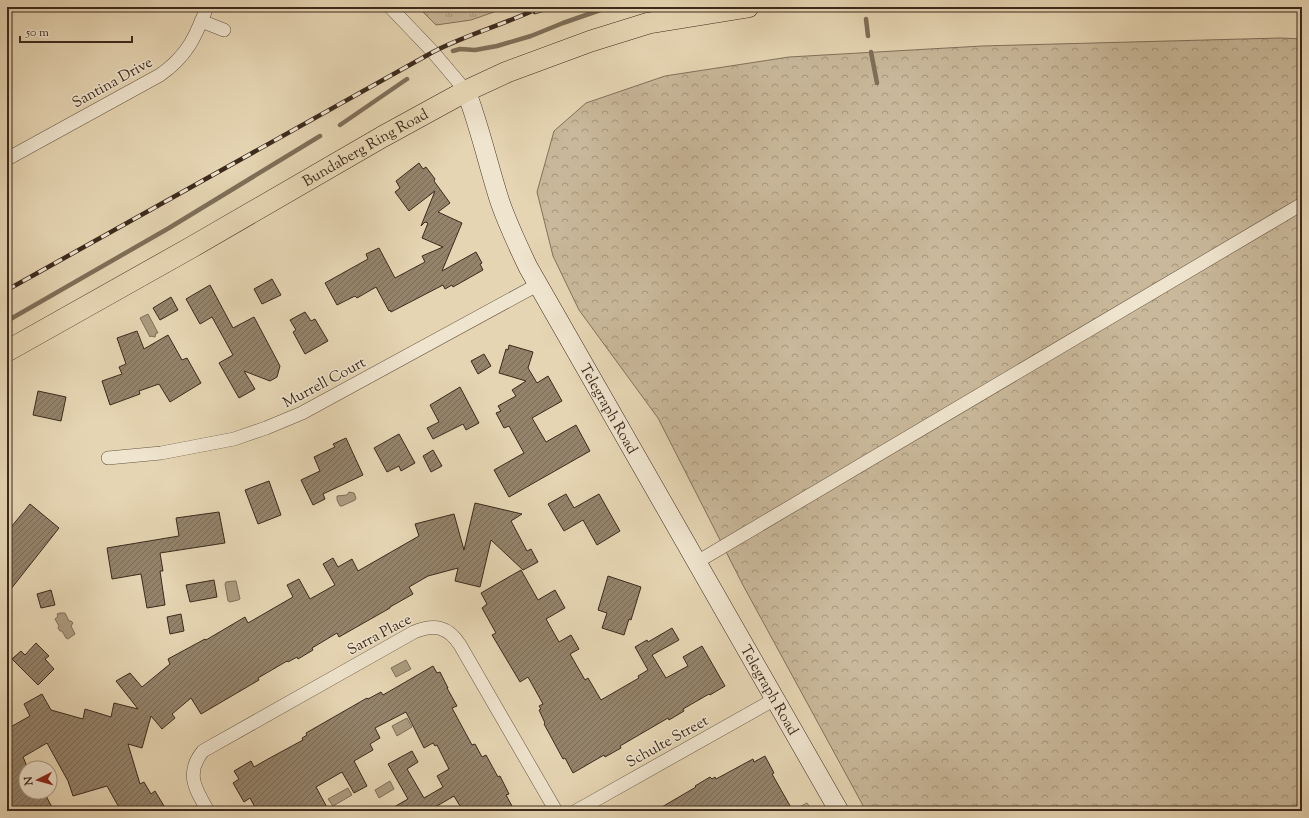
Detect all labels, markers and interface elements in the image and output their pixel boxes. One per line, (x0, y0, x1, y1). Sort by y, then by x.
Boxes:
scale bar (20, 18, 132, 44)
text: 50 m (25, 24, 49, 42)
street label: Santina Drive (69, 53, 157, 114)
street label: Bundaberg Ring Road (299, 104, 433, 193)
street label: Murrell Court (280, 353, 370, 414)
street label: Telegraph Road (573, 360, 642, 459)
street label: Sarra Place (344, 610, 416, 661)
street label: Telegraph Road (734, 642, 803, 740)
street label: Schulte Street (623, 711, 713, 774)
north arrow (18, 760, 58, 800)
text: N (21, 776, 38, 787)

